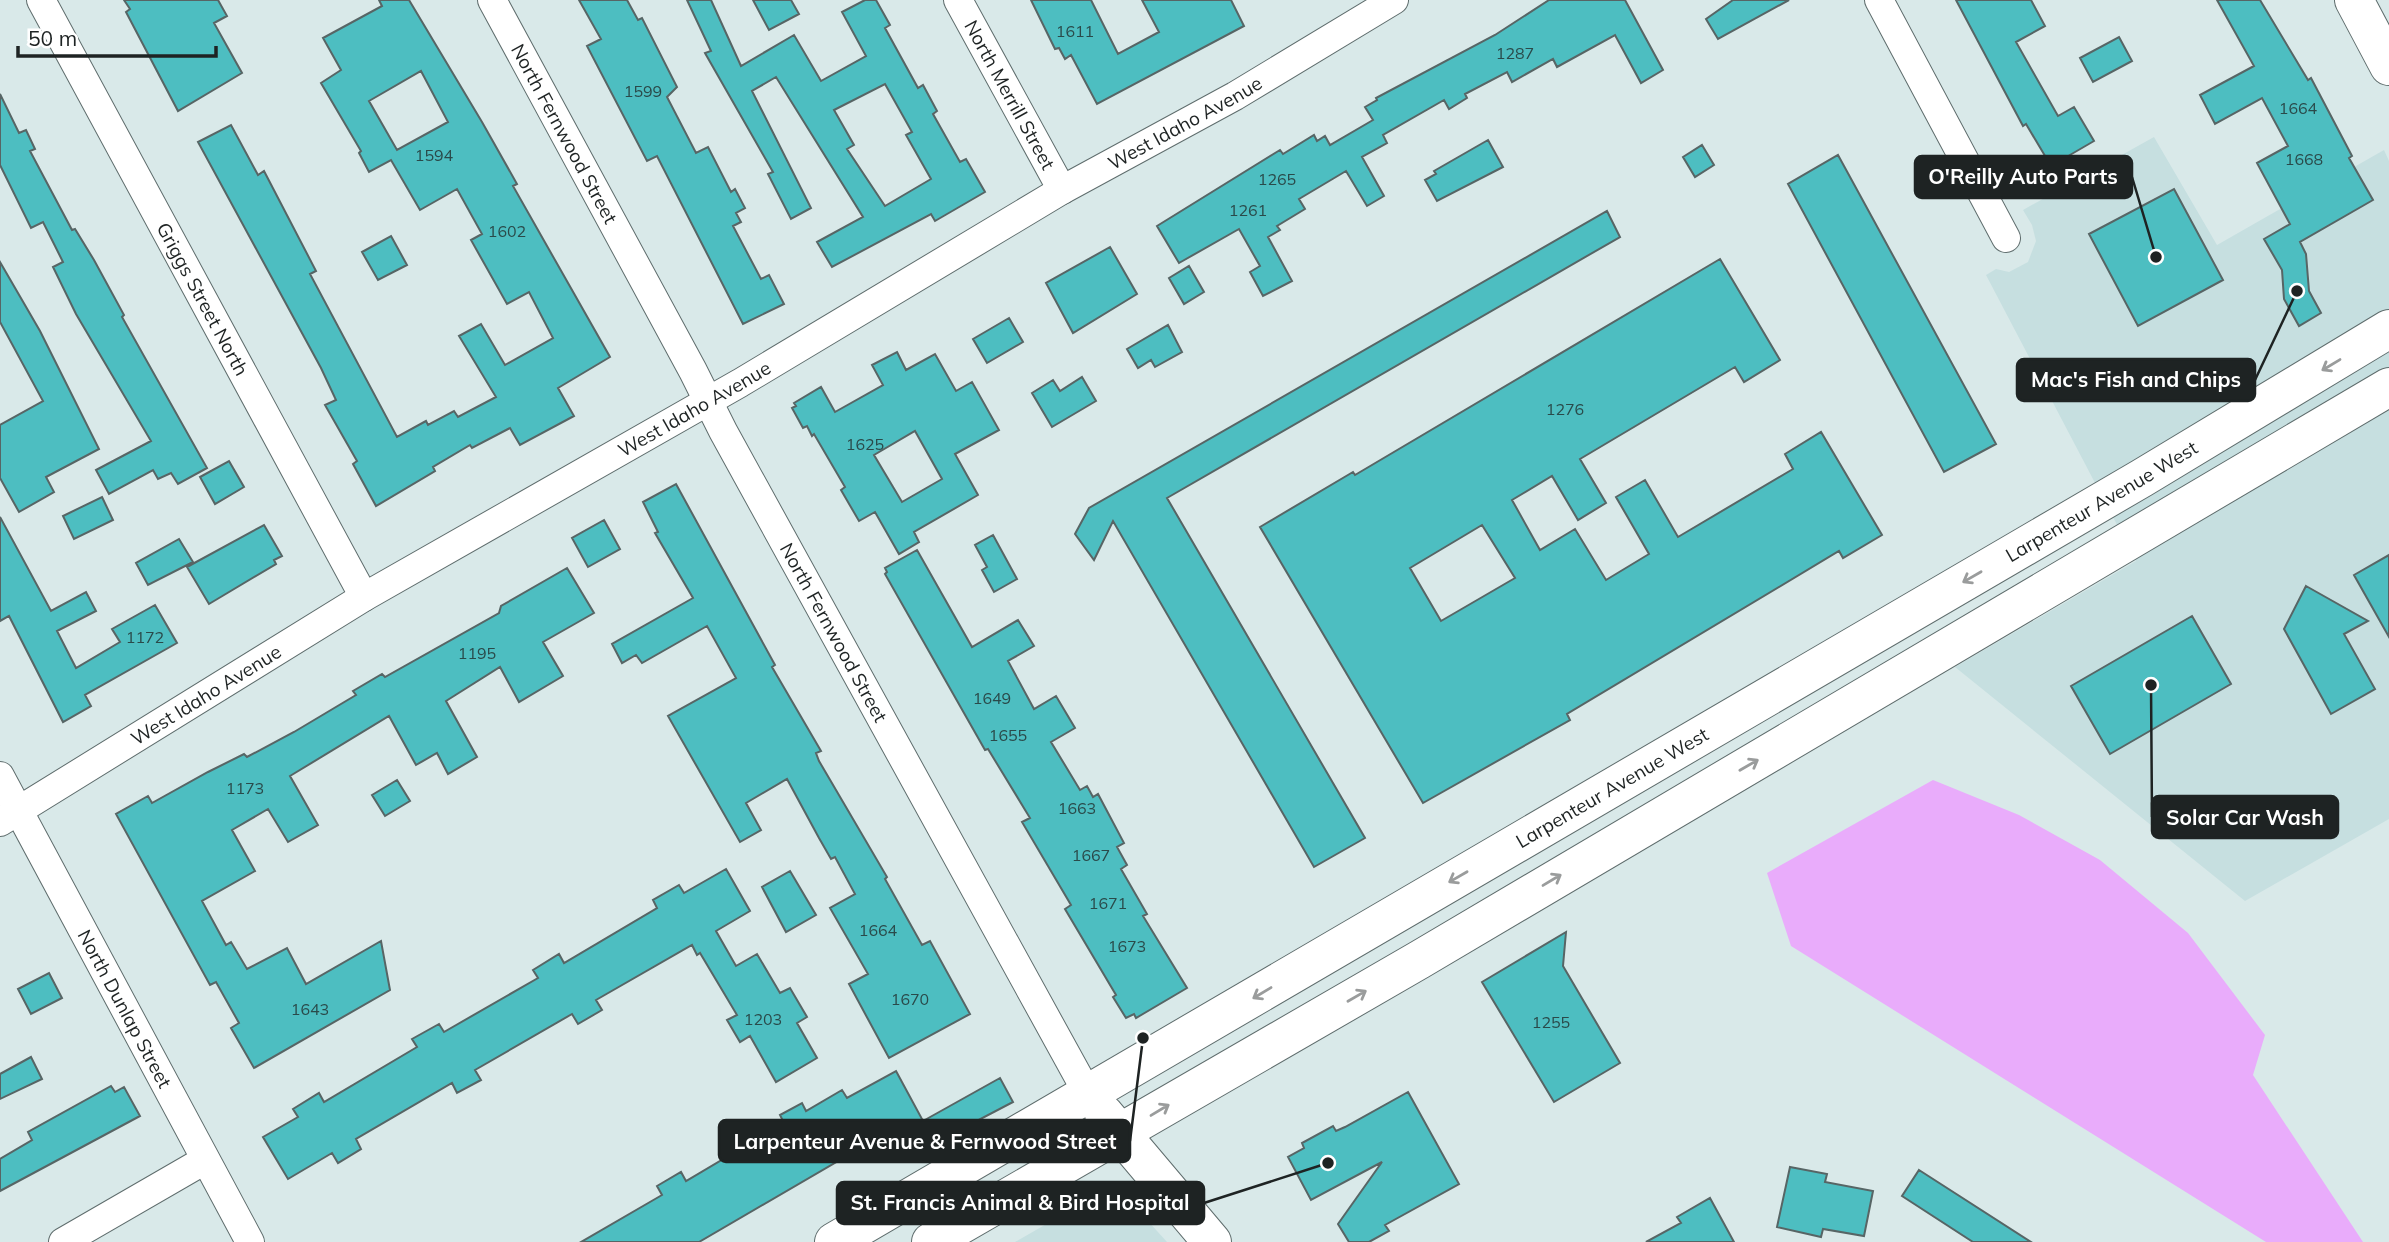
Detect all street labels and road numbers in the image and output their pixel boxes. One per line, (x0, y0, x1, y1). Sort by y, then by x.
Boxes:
street label: North Merrill Street (959, 16, 1061, 174)
street label: North Fernwood Street (506, 40, 623, 228)
street label: West Idaho Avenue (1104, 71, 1266, 175)
street label: Griggs Street North (152, 218, 254, 380)
street label: West Idaho Avenue (614, 355, 775, 462)
street label: Larpenteur Avenue West (2001, 435, 2202, 567)
street label: North Fernwood Street (775, 539, 893, 727)
street label: West Idaho Avenue (126, 639, 285, 750)
street label: Larpenteur Avenue West (1511, 722, 1713, 853)
street label: North Dunlap Street (73, 925, 177, 1092)

